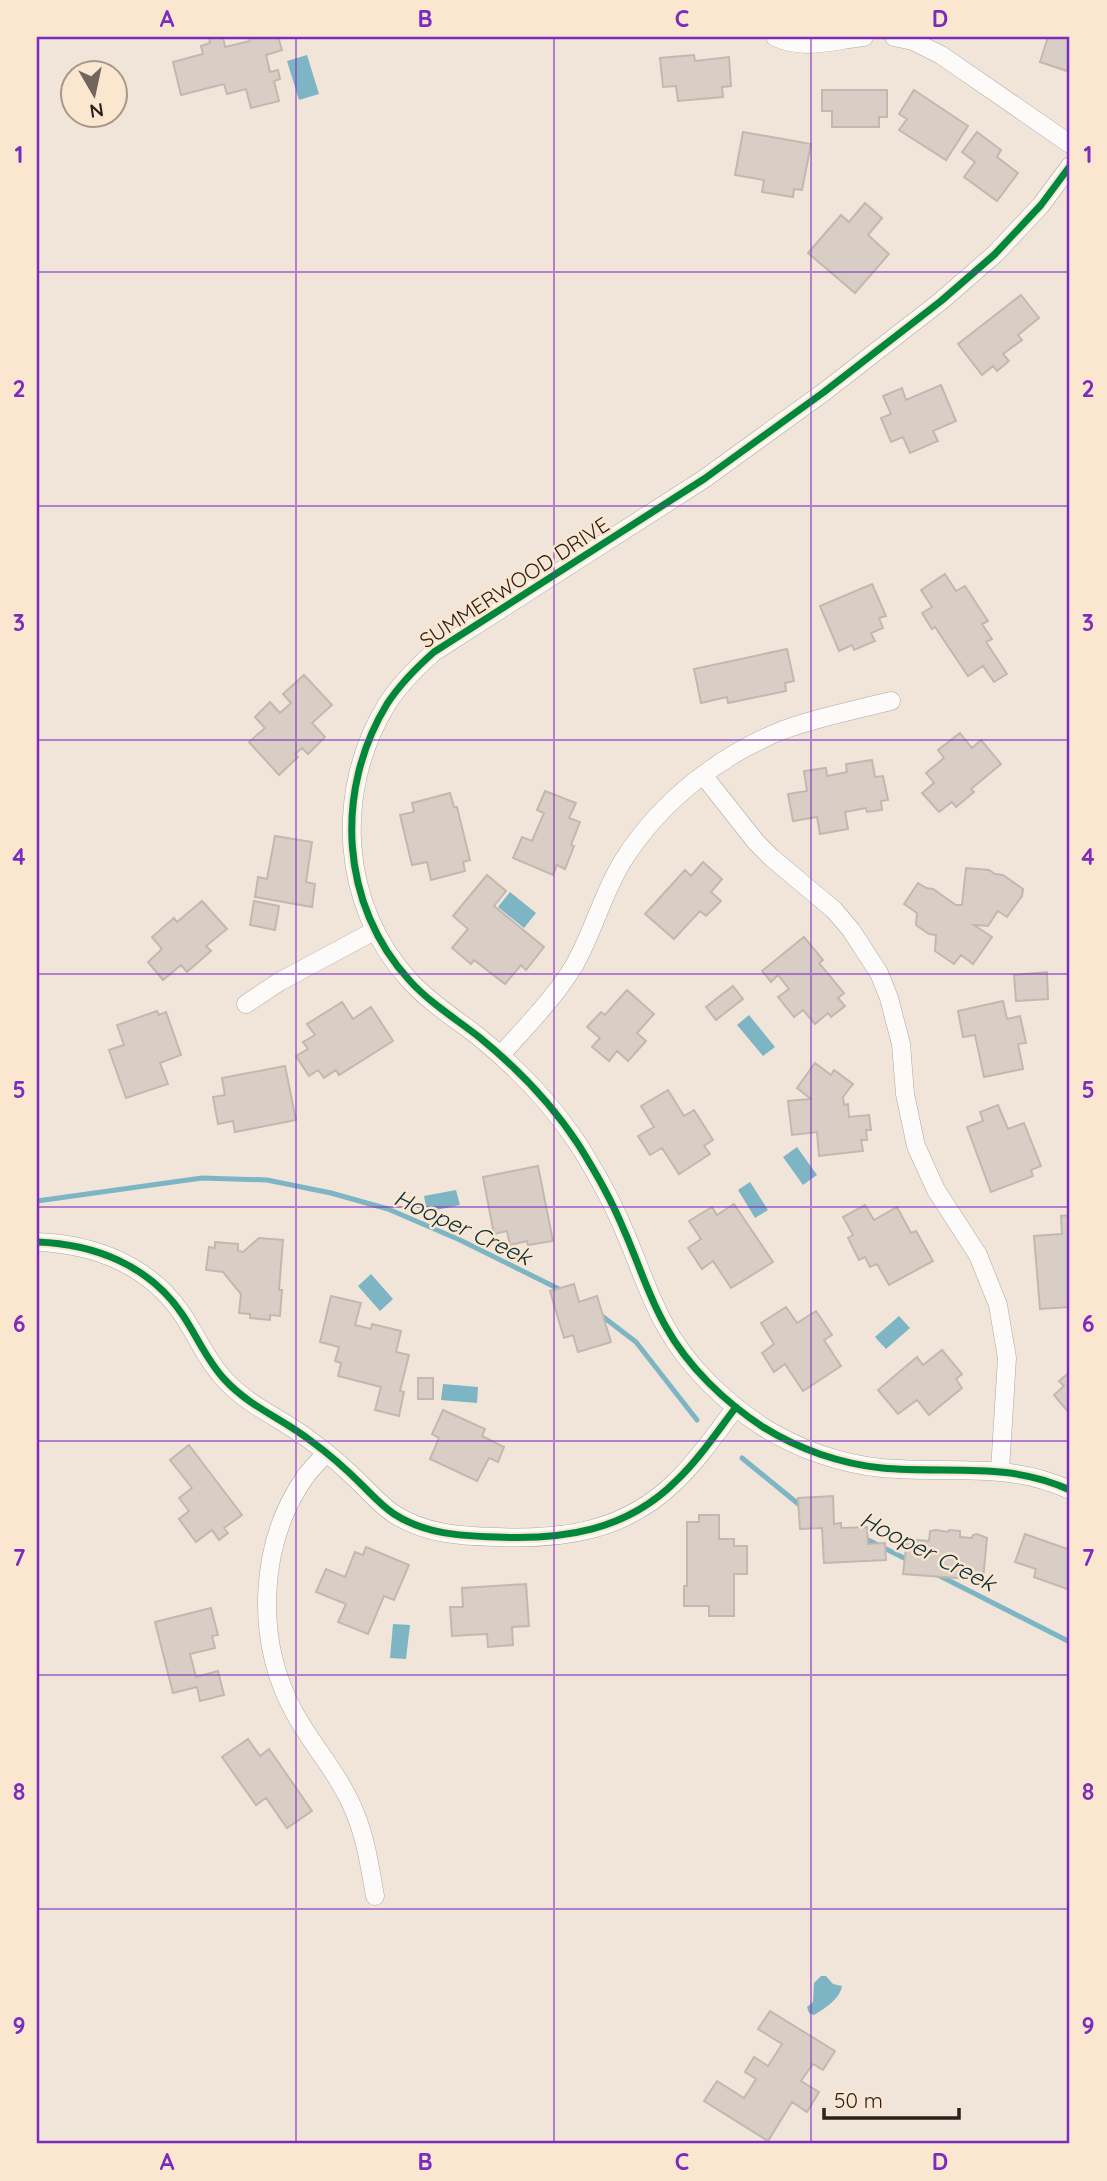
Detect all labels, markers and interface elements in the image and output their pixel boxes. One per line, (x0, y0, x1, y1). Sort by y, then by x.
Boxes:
text: A (160, 4, 175, 33)
text: B (417, 4, 433, 33)
text: C (675, 4, 689, 33)
text: D (932, 4, 948, 33)
north arrow (60, 60, 130, 130)
text: N (88, 98, 105, 124)
text: 1 (15, 140, 23, 169)
text: 1 (1084, 140, 1092, 169)
text: 2 (12, 374, 26, 403)
text: 2 (1081, 374, 1095, 403)
street label: SUMMERWOOD DRIVE (414, 511, 614, 653)
text: 3 (13, 608, 25, 637)
text: 3 (1082, 608, 1094, 637)
text: 4 (12, 842, 26, 871)
text: 4 (1081, 842, 1095, 871)
text: 5 (12, 1075, 26, 1104)
text: 5 (1081, 1075, 1095, 1104)
water label: Hooper Creek (390, 1183, 538, 1272)
text: 6 (13, 1309, 25, 1338)
text: 6 (1082, 1309, 1094, 1338)
water label: Hooper Creek (855, 1504, 1002, 1598)
text: 7 (13, 1543, 26, 1572)
text: 7 (1082, 1543, 1095, 1572)
text: 8 (13, 1777, 25, 1806)
text: 8 (1082, 1777, 1094, 1806)
text: 9 (12, 2011, 26, 2040)
text: 9 (1081, 2011, 1095, 2040)
scale bar (824, 2076, 958, 2120)
text: 50 m (834, 2087, 883, 2113)
text: A (160, 2147, 175, 2176)
text: B (417, 2147, 433, 2176)
text: C (675, 2147, 689, 2176)
text: D (932, 2147, 948, 2176)

